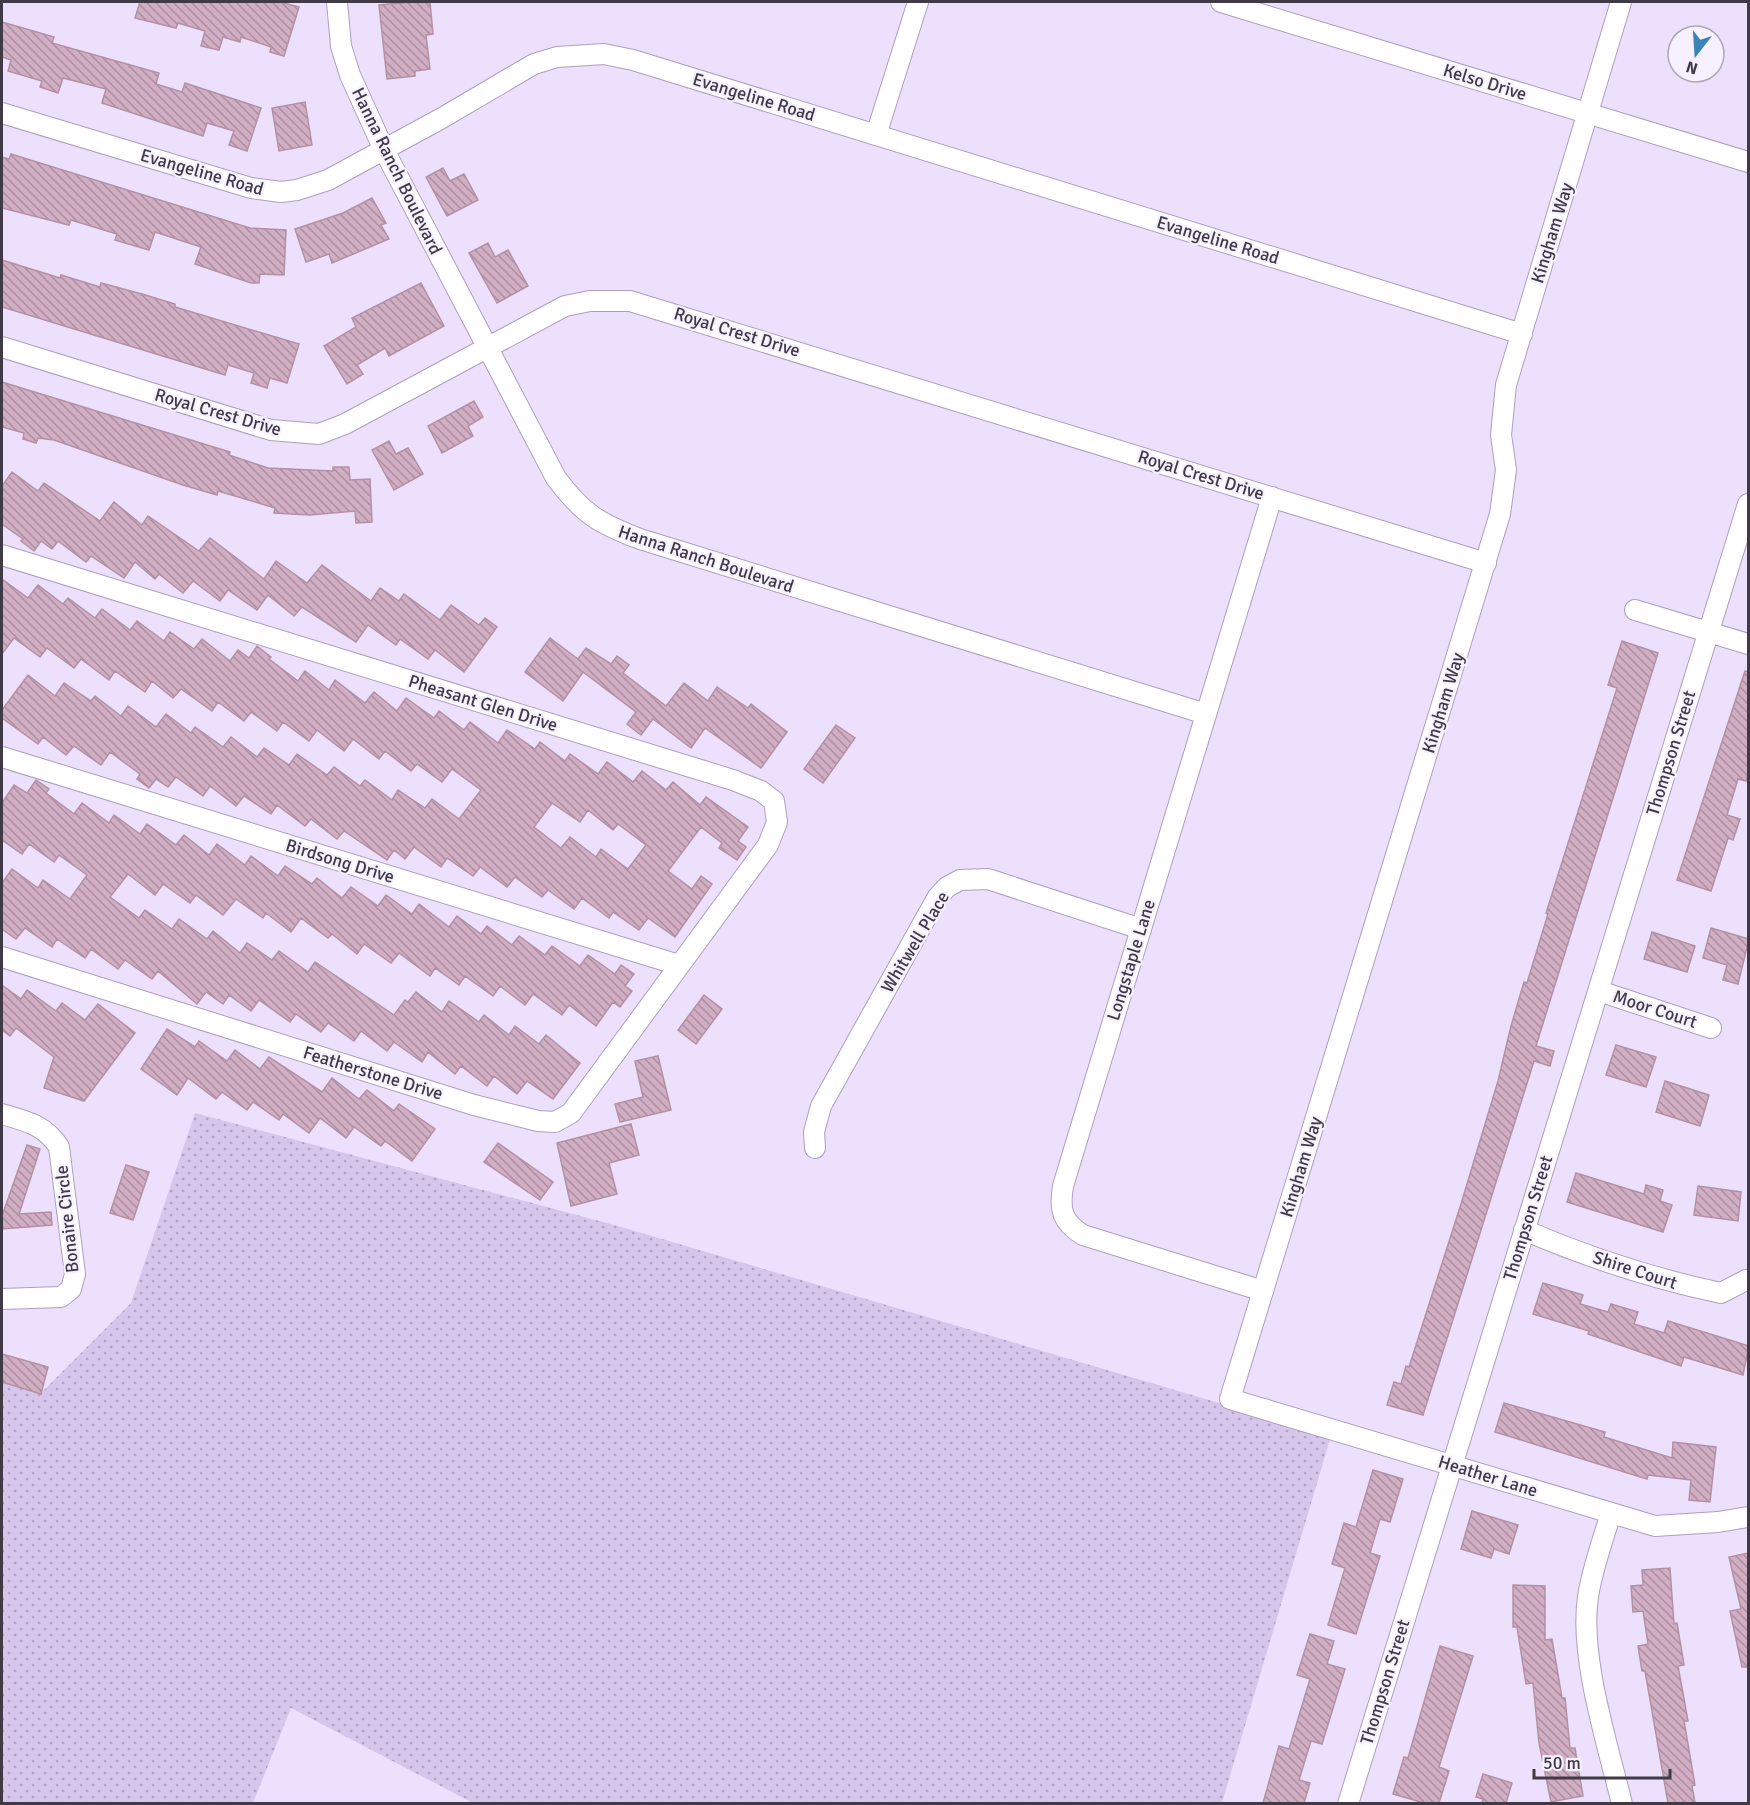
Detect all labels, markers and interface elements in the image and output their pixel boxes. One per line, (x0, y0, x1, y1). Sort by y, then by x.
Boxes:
north arrow (1666, 24, 1726, 84)
text: N (1684, 56, 1700, 79)
street label: Kelso Drive (1441, 59, 1529, 105)
street label: Evangeline Road (690, 68, 818, 126)
street label: Hanna Ranch Boulevard (347, 84, 447, 258)
street label: Evangeline Road (138, 144, 266, 200)
street label: Kingham Way (1526, 179, 1578, 286)
street label: Evangeline Road (1154, 211, 1282, 269)
street label: Royal Crest Drive (671, 302, 803, 362)
street label: Royal Crest Drive (152, 383, 284, 441)
street label: Royal Crest Drive (1135, 445, 1267, 505)
street label: Hanna Ranch Boulevard (616, 520, 796, 598)
street label: Kingham Way (1417, 649, 1469, 756)
street label: Pheasant Glen Drive (406, 670, 560, 736)
street label: Thompson Street (1642, 688, 1700, 818)
street label: Birdsong Drive (283, 834, 397, 888)
street label: Whitwell Place (876, 887, 954, 997)
street label: Longstaple Lane (1102, 897, 1160, 1023)
street label: Moor Court (1610, 985, 1700, 1033)
street label: Featherstone Drive (300, 1041, 446, 1105)
street label: Kingham Way (1275, 1113, 1327, 1220)
street label: Thompson Street (1499, 1153, 1557, 1283)
street label: Bonaire Circle (50, 1164, 84, 1274)
street label: Shire Court (1590, 1246, 1680, 1294)
street label: Heather Lane (1436, 1450, 1540, 1502)
street label: Thompson Street (1356, 1617, 1414, 1747)
scale bar (1534, 1742, 1670, 1780)
text: 50 m (1543, 1752, 1581, 1774)

